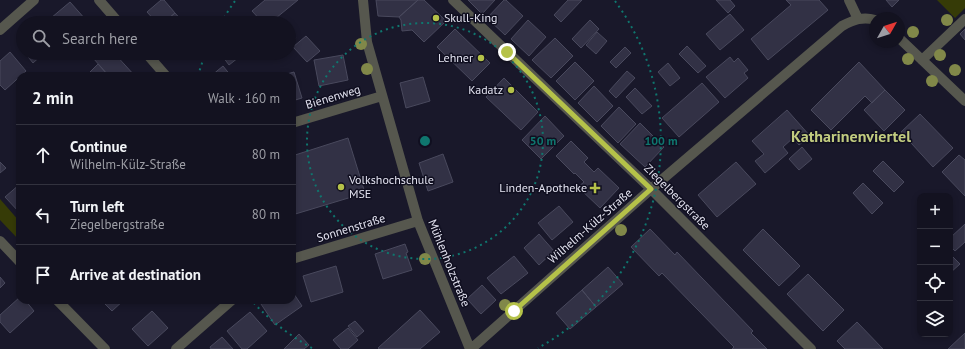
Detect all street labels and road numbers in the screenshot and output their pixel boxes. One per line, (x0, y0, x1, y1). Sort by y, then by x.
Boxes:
street label: Bienenweg (304, 81, 362, 112)
street label: Ziegelbergstraße (641, 161, 713, 233)
street label: Wilhelm-Külz-Straße (544, 185, 635, 266)
street label: Sonnenstraße (315, 210, 387, 245)
street label: Mühlenholzstraße (425, 217, 474, 309)

